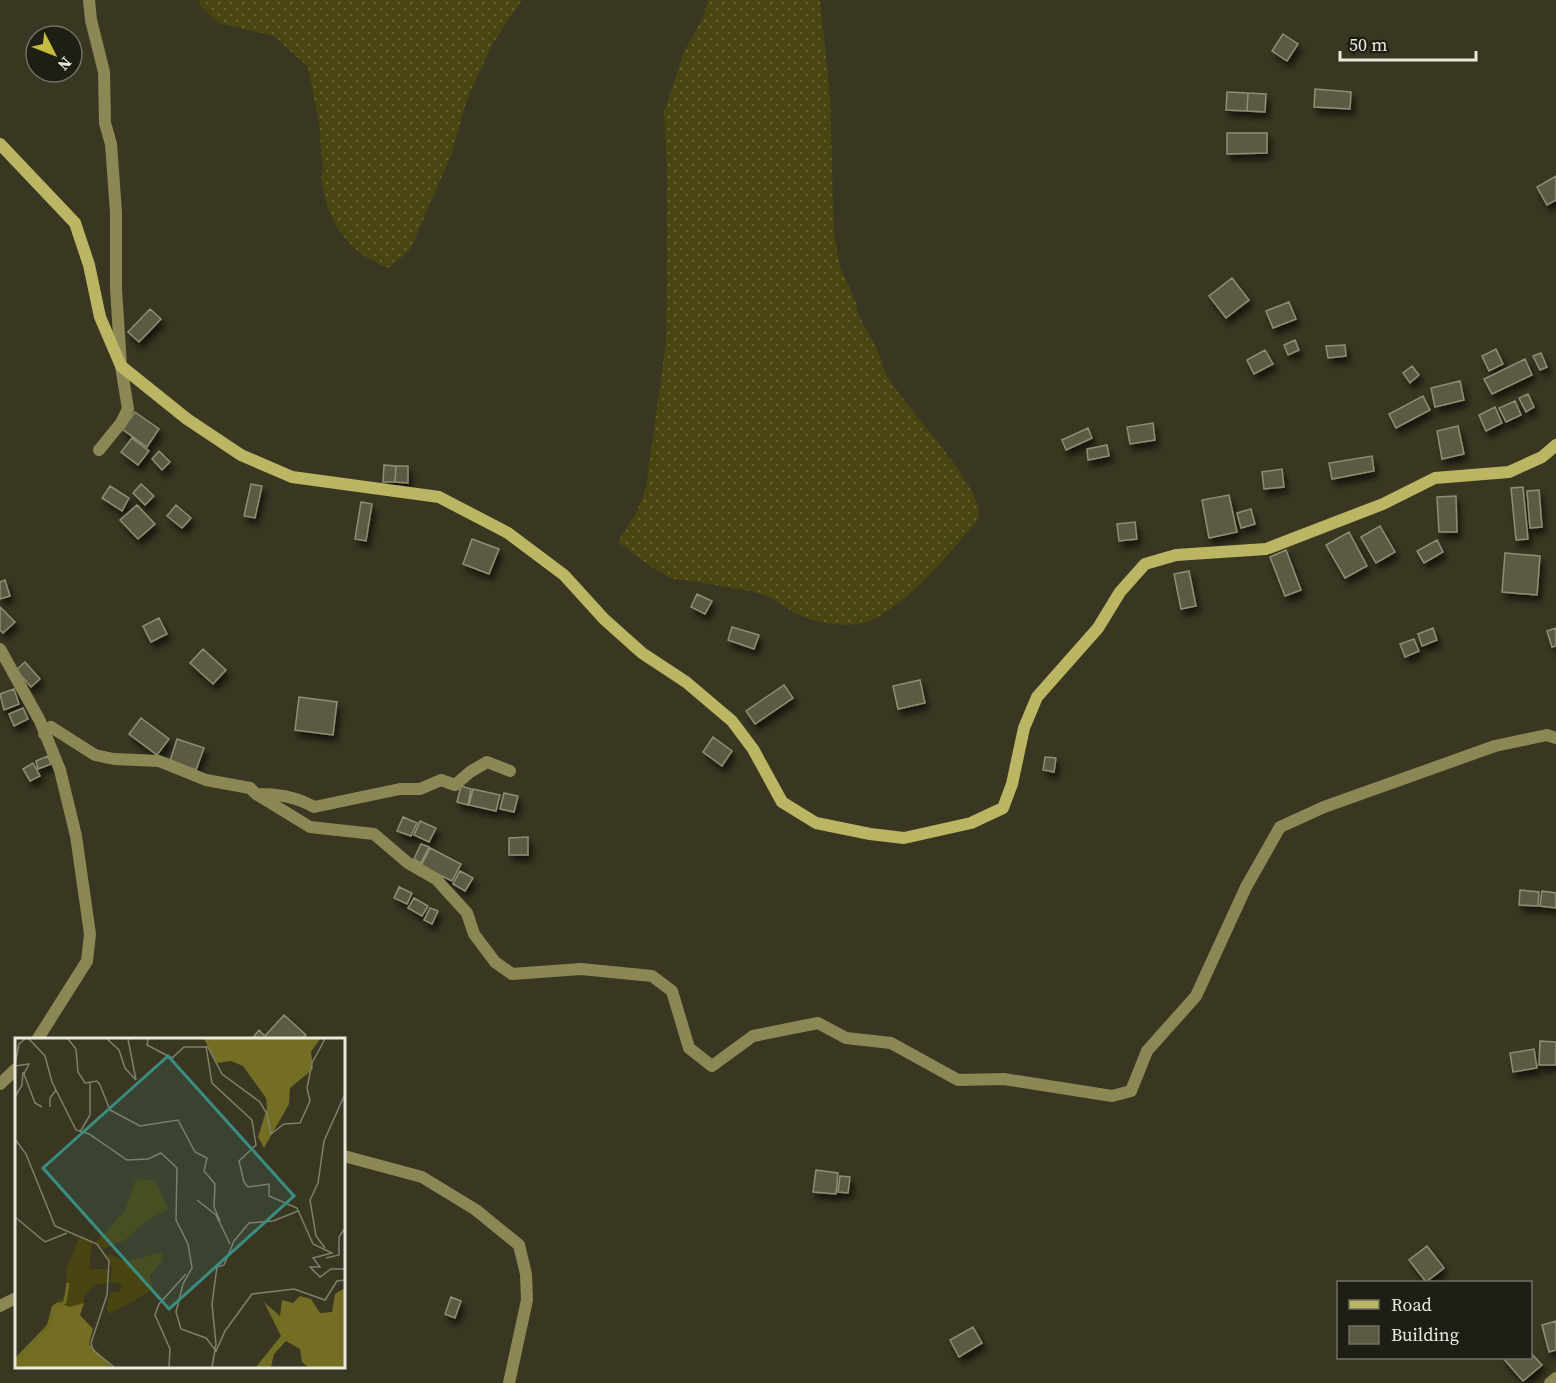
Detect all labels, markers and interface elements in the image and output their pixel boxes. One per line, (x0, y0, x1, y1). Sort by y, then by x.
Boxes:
north arrow (24, 24, 84, 84)
scale bar (1340, 24, 1476, 62)
text: 50 m (1349, 32, 1387, 57)
text: N (53, 52, 77, 76)
inset map (15, 1038, 345, 1368)
legend (1337, 1281, 1532, 1359)
text: Road (1391, 1292, 1432, 1317)
text: Building (1391, 1322, 1459, 1347)

